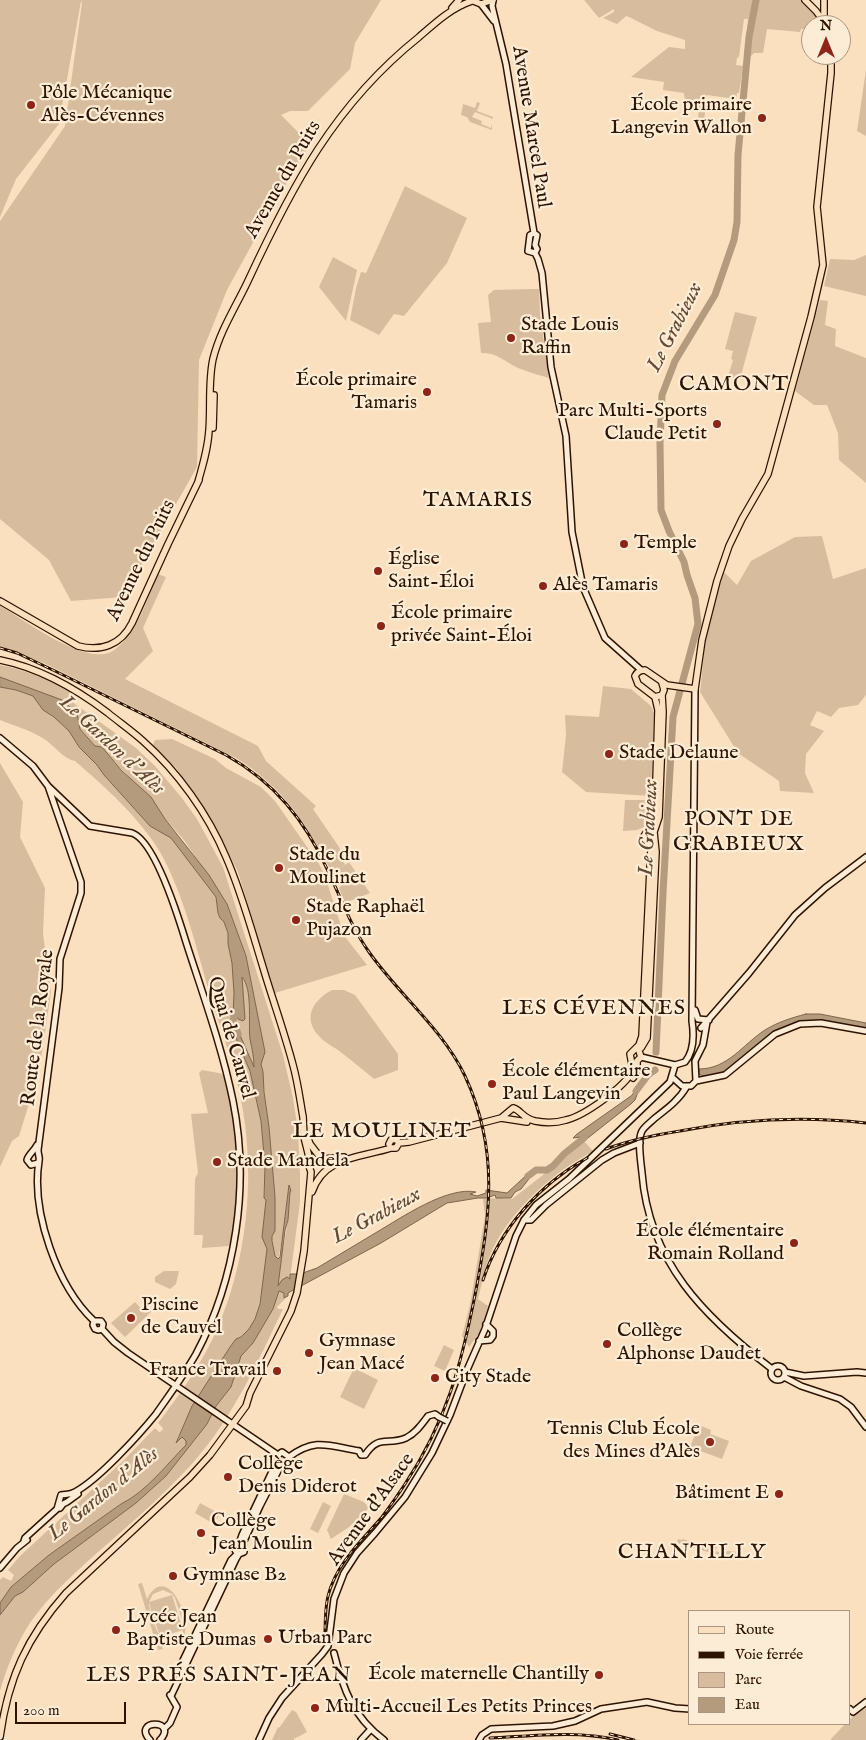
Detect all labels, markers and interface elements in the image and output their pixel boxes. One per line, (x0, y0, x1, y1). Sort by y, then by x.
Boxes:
north arrow (801, 15, 851, 65)
text: N (820, 17, 832, 35)
street label: Avenue Marcel Paul (505, 44, 555, 210)
place label: Pôle Mécanique Alès-Cévennes (41, 82, 172, 129)
place label: École primaire Langevin Wallon (611, 94, 752, 141)
marker: Pôle Mécanique Alès-Cévennes (25, 99, 37, 111)
marker: École primaire Langevin Wallon (756, 112, 768, 124)
street label: Avenue du Puits (241, 117, 327, 243)
water label: Le Grabieux (643, 279, 709, 377)
place label: Stade Louis Raffin (521, 314, 619, 361)
marker: Stade Louis Raffin (505, 332, 517, 344)
place label: École primaire Tamaris (295, 369, 417, 416)
district label: CAMONT (678, 372, 790, 398)
marker: École primaire Tamaris (421, 386, 433, 398)
place label: Parc Multi-Sports Claude Petit (558, 400, 707, 447)
marker: Parc Multi-Sports Claude Petit (711, 418, 723, 430)
district label: TAMARIS (422, 488, 534, 514)
street label: Avenue du Puits (102, 496, 182, 626)
place label: Temple (634, 532, 697, 556)
marker: Temple (618, 538, 630, 550)
place label: Église Saint-Éloi (388, 548, 474, 595)
marker: Église Saint-Éloi (372, 565, 384, 577)
place label: Alès Tamaris (553, 574, 658, 598)
marker: Alès Tamaris (537, 580, 549, 592)
place label: École primaire privée Saint-Éloi (391, 602, 532, 649)
marker: École primaire privée Saint-Éloi (375, 620, 387, 632)
water label: Le Gardon d'Alès (53, 691, 169, 801)
place label: Stade Delaune (619, 742, 739, 766)
marker: Stade Delaune (603, 748, 615, 760)
water label: Le Grabieux (635, 779, 665, 877)
district label: PONT DE GRABIEUX (672, 807, 806, 858)
place label: Stade du Moulinet (289, 844, 366, 891)
marker: Stade du Moulinet (273, 862, 285, 874)
place label: Stade Raphaël Pujazon (306, 896, 424, 943)
marker: Stade Raphaël Pujazon (290, 914, 302, 926)
street label: Route de la Royale (17, 948, 61, 1108)
street label: Quai de Cauvel (201, 974, 259, 1102)
district label: LES CÉVENNES (500, 996, 688, 1022)
place label: École élémentaire Paul Langevin (502, 1060, 650, 1107)
marker: École élémentaire Paul Langevin (486, 1078, 498, 1090)
district label: LE MOULINET (291, 1119, 473, 1145)
place label: Stade Mandela (227, 1150, 349, 1174)
marker: Stade Mandela (211, 1156, 223, 1168)
water label: Le Grabieux (328, 1183, 426, 1251)
place label: École élémentaire Romain Rolland (636, 1220, 784, 1267)
marker: École élémentaire Romain Rolland (788, 1237, 800, 1249)
place label: Piscine de Cauvel (141, 1294, 222, 1341)
marker: Piscine de Cauvel (125, 1312, 137, 1324)
place label: Collège Alphonse Daudet (617, 1320, 761, 1367)
place label: Gymnase Jean Macé (319, 1330, 405, 1377)
marker: Collège Alphonse Daudet (601, 1338, 613, 1350)
marker: Gymnase Jean Macé (303, 1347, 315, 1359)
place label: France Travail (149, 1359, 267, 1383)
marker: France Travail (271, 1365, 283, 1377)
place label: City Stade (445, 1366, 531, 1390)
marker: City Stade (429, 1372, 441, 1384)
place label: Tennis Club École des Mines d'Alès (547, 1418, 700, 1465)
marker: Tennis Club École des Mines d'Alès (704, 1436, 716, 1448)
water label: Le Gardon d'Alès (44, 1443, 164, 1547)
street label: Avenue d'Alsace (323, 1449, 421, 1571)
place label: Collège Denis Diderot (238, 1453, 357, 1500)
marker: Collège Denis Diderot (222, 1471, 234, 1483)
place label: Bâtiment E (675, 1482, 769, 1506)
marker: Bâtiment E (773, 1488, 785, 1500)
place label: Collège Jean Moulin (211, 1510, 313, 1557)
marker: Collège Jean Moulin (195, 1527, 207, 1539)
district label: CHANTILLY (617, 1540, 767, 1566)
place label: Gymnase B2 (183, 1564, 287, 1588)
marker: Gymnase B2 (167, 1570, 179, 1582)
place label: Lycée Jean Baptiste Dumas (126, 1606, 256, 1653)
legend (688, 1610, 851, 1725)
text: Route (735, 1620, 774, 1639)
marker: Lycée Jean Baptiste Dumas (110, 1624, 122, 1636)
place label: Urban Parc (278, 1627, 372, 1651)
marker: Urban Parc (262, 1633, 274, 1645)
text: Voie ferrée (735, 1645, 803, 1664)
district label: LES PRÉS SAINT-JEAN (84, 1663, 354, 1689)
place label: École maternelle Chantilly (368, 1663, 589, 1687)
marker: École maternelle Chantilly (593, 1669, 605, 1681)
text: Parc (735, 1670, 762, 1689)
scale bar (18, 1692, 129, 1724)
text: Eau (735, 1695, 760, 1714)
place label: Multi-Accueil Les Petits Princes (325, 1696, 592, 1720)
text: 200 m (23, 1701, 60, 1720)
marker: Multi-Accueil Les Petits Princes (309, 1702, 321, 1714)

